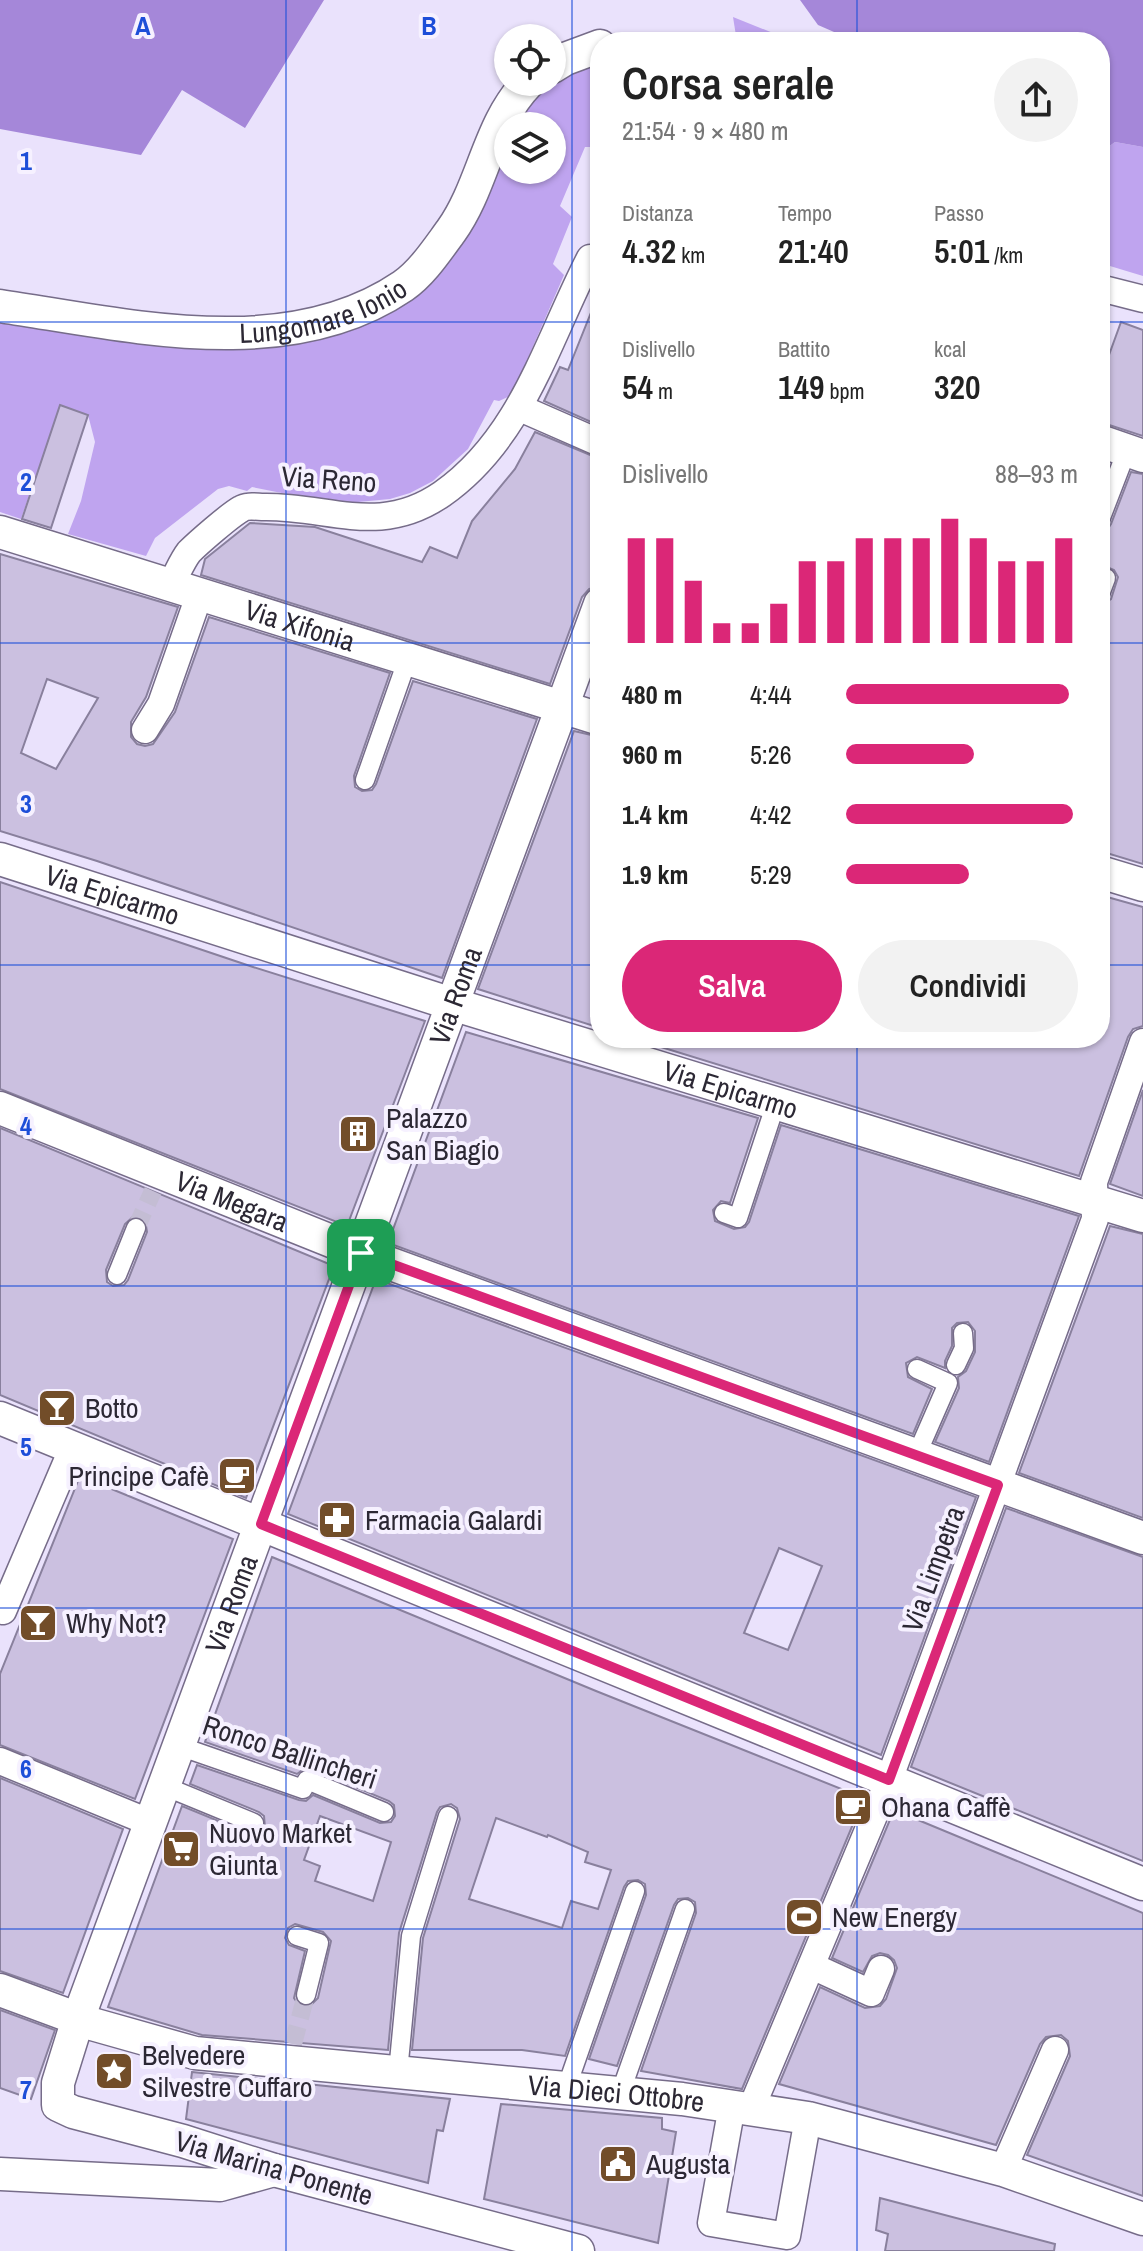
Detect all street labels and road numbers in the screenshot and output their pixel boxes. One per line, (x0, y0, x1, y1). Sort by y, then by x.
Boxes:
street label: Lungomare Ionio (239, 270, 414, 352)
street label: Via Reno (280, 457, 378, 501)
street label: Via Xifonia (240, 590, 360, 660)
street label: Via Epicarmo (40, 856, 184, 934)
street label: Via Roma (420, 941, 491, 1050)
street label: Via Epicarmo (659, 1051, 802, 1128)
street label: Via Megara (170, 1161, 294, 1241)
street label: Via Limpetra (893, 1501, 973, 1637)
street label: Via Roma (196, 1549, 267, 1658)
street label: Ronco Ballincheri (198, 1706, 382, 1798)
street label: Via Dieci Ottobre (526, 2066, 707, 2121)
street label: Via Marina Ponente (171, 2122, 377, 2214)

